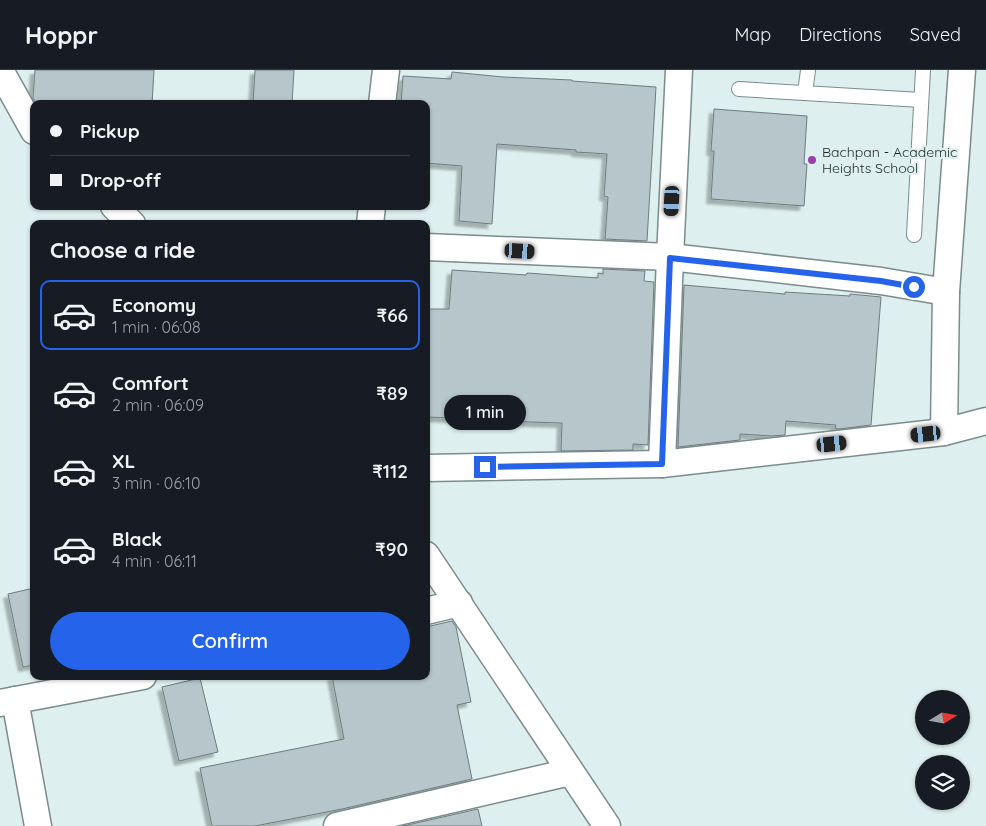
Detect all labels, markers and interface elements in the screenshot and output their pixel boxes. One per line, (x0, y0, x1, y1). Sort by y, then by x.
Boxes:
text: Hoppr (25, 20, 98, 50)
text: Map (734, 23, 771, 46)
text: Directions (799, 23, 882, 46)
text: Saved (910, 23, 961, 46)
text: Pickup (80, 119, 140, 143)
place label: Bachpan - Academic Heights School (822, 143, 957, 177)
marker: Bachpan - Academic Heights School (806, 154, 818, 166)
text: Drop-off (80, 168, 161, 192)
car (663, 186, 680, 216)
text: Choose a ride (50, 236, 195, 264)
car (504, 243, 535, 259)
route start (903, 276, 925, 298)
icon: car (52, 293, 97, 338)
text: Economy (112, 293, 196, 317)
text: ₹66 (377, 303, 408, 327)
text: 1 min · 06:08 (112, 317, 201, 337)
icon: car (52, 371, 97, 416)
text: Comfort (112, 371, 189, 395)
text: ₹89 (376, 381, 408, 405)
callout: 1 min (444, 394, 526, 430)
text: 2 min · 06:09 (112, 395, 204, 415)
text: 1 min (466, 402, 504, 422)
car (910, 425, 941, 443)
car (816, 435, 847, 453)
icon: car (52, 449, 97, 494)
text: XL (112, 449, 135, 473)
route end (474, 456, 496, 478)
text: ₹112 (372, 459, 408, 483)
text: 3 min · 06:10 (112, 473, 200, 493)
icon: car (52, 527, 97, 572)
text: Black (112, 527, 162, 551)
text: ₹90 (375, 537, 408, 561)
text: 4 min · 06:11 (112, 551, 197, 571)
button: Confirm (50, 612, 410, 670)
north arrow (915, 690, 970, 745)
map controls (915, 690, 970, 810)
button: layers (915, 755, 970, 810)

